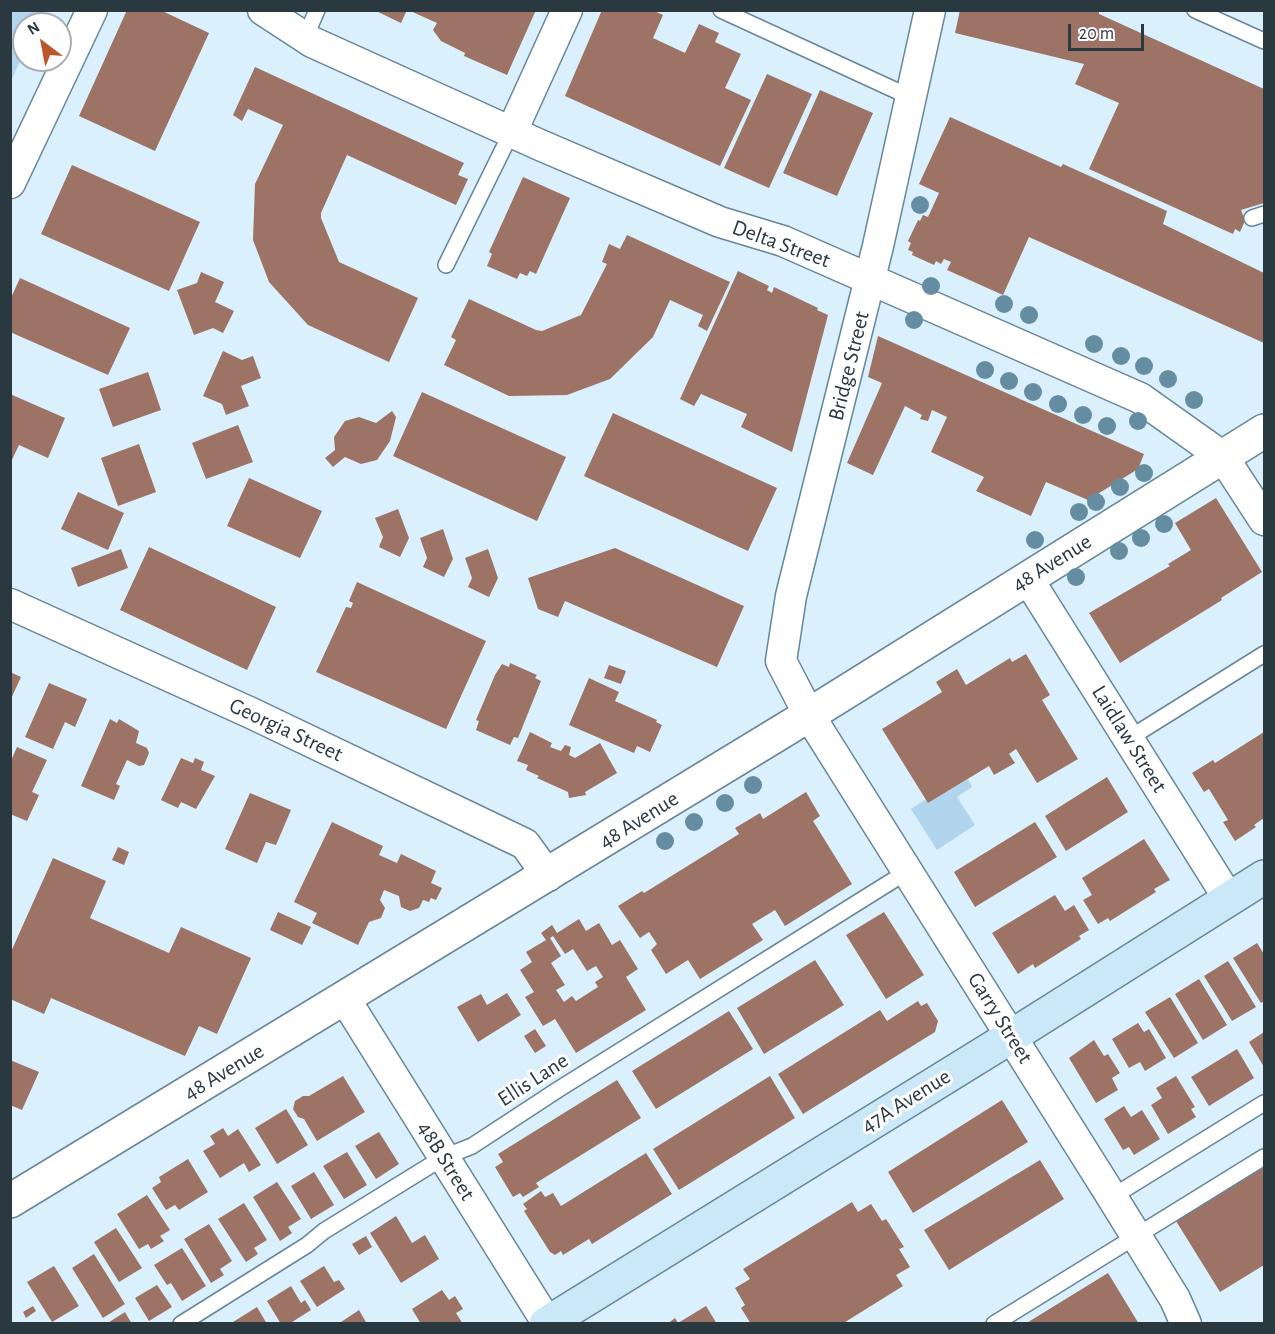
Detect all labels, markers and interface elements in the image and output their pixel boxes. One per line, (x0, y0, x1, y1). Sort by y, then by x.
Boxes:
north arrow (12, 12, 72, 72)
scale bar (1071, 12, 1148, 50)
text: N (25, 19, 42, 38)
text: 20 m (1079, 25, 1114, 43)
street label: Delta Street (728, 214, 834, 274)
street label: Bridge Street (823, 309, 875, 423)
street label: 48 Avenue (1007, 528, 1097, 598)
street label: Laidlaw Street (1086, 680, 1172, 798)
street label: Georgia Street (225, 692, 347, 768)
street label: 48 Avenue (594, 785, 684, 855)
street label: Garry Street (962, 968, 1038, 1068)
street label: 48 Avenue (179, 1038, 269, 1106)
street label: Ellis Lane (493, 1047, 573, 1113)
street label: 47A Avenue (857, 1063, 955, 1139)
street label: 48B Street (411, 1117, 481, 1205)

